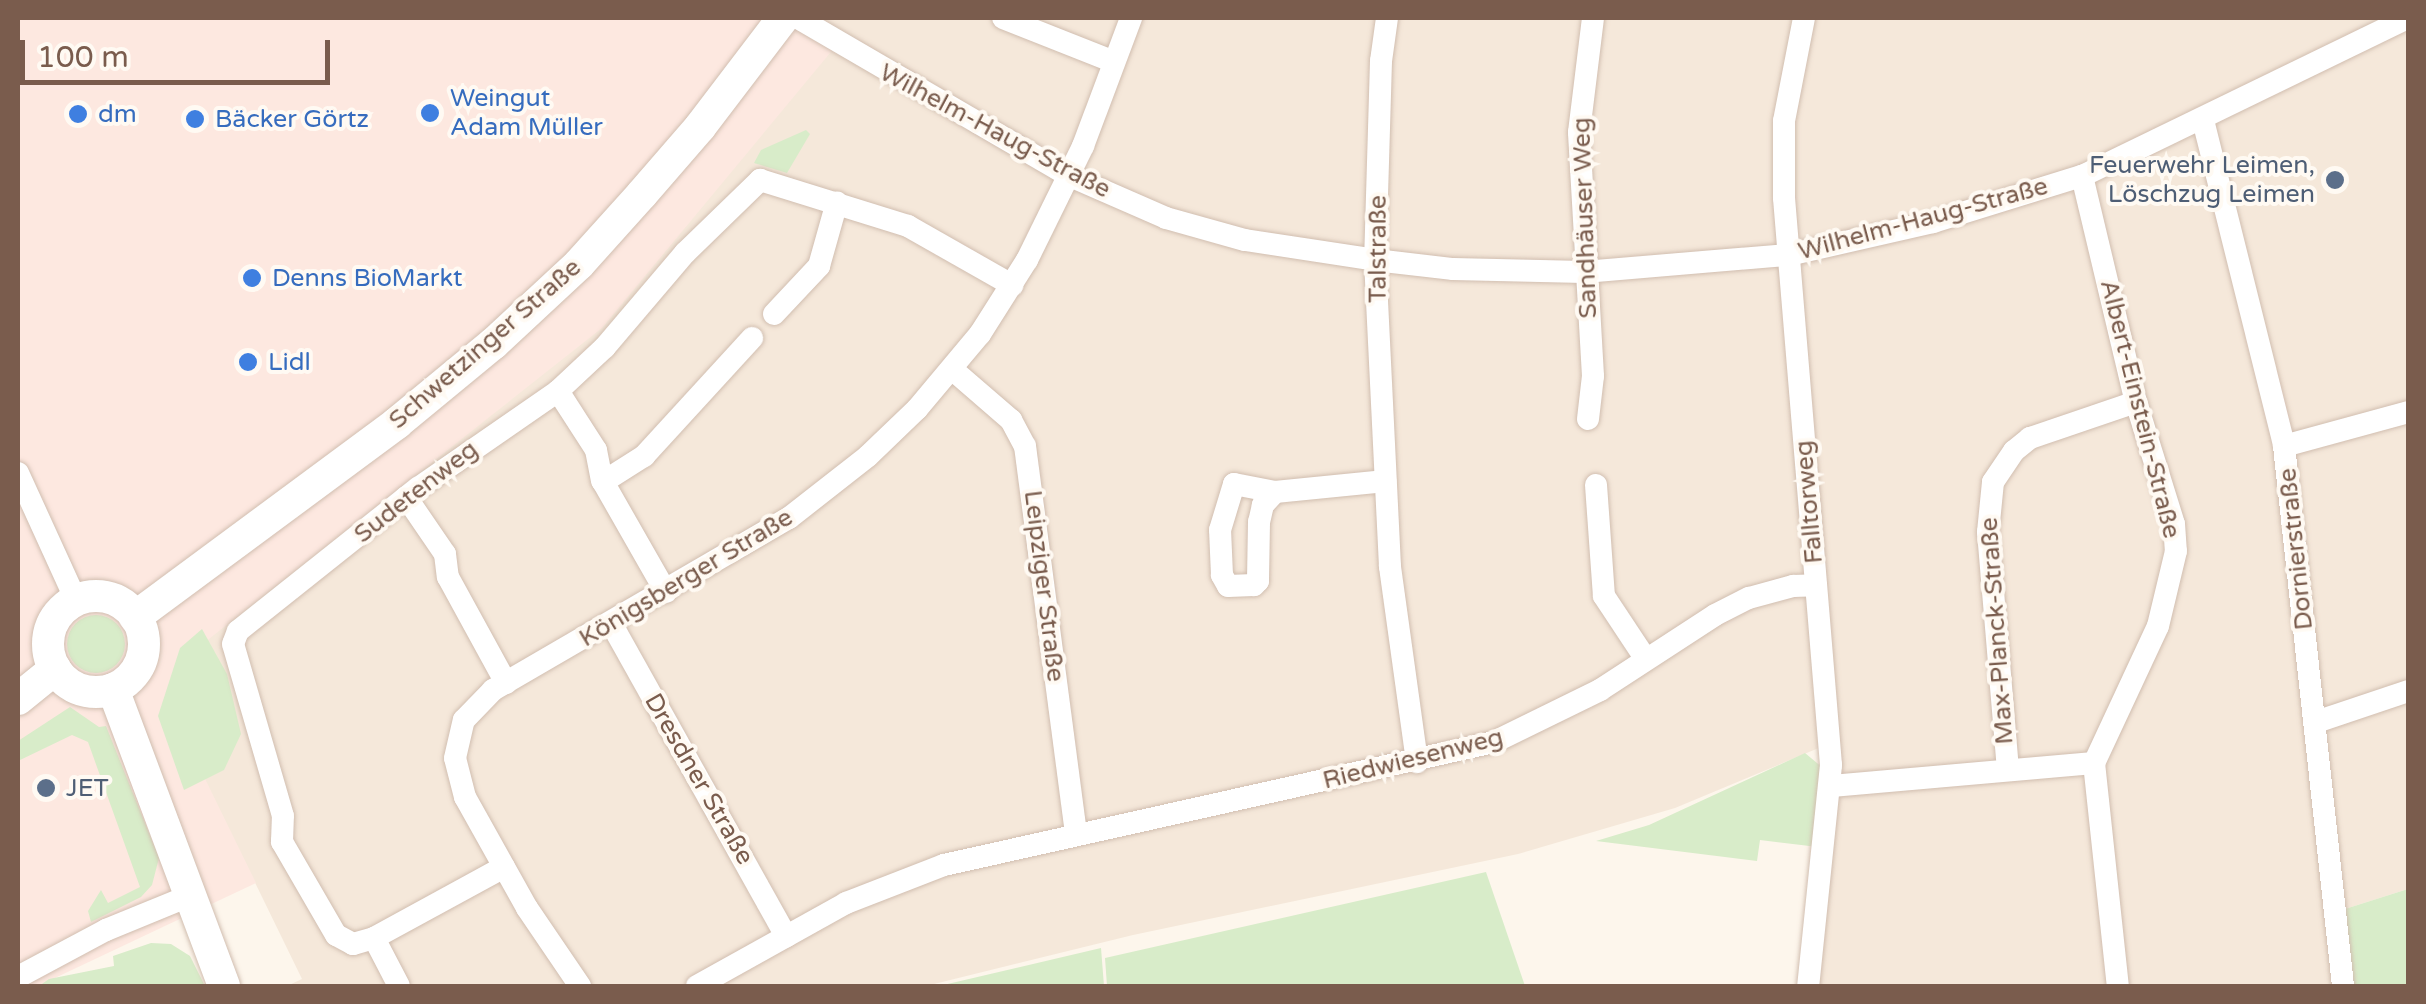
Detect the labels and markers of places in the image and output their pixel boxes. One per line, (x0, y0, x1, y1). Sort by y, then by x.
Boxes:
place label: Weingut Adam Müller (450, 84, 603, 143)
place label: dm (98, 99, 137, 129)
marker: Weingut Adam Müller (419, 102, 441, 124)
marker: dm (67, 103, 89, 125)
place label: Bäcker Görtz (215, 104, 369, 134)
marker: Bäcker Görtz (184, 108, 206, 130)
place label: Feuerwehr Leimen, Löschzug Leimen (2089, 151, 2315, 210)
marker: Feuerwehr Leimen, Löschzug Leimen (2324, 169, 2346, 191)
place label: Denns BioMarkt (272, 263, 463, 293)
marker: Denns BioMarkt (241, 267, 263, 289)
place label: Lidl (268, 347, 311, 377)
marker: Lidl (237, 351, 259, 373)
place label: JET (66, 773, 109, 803)
marker: JET (35, 777, 57, 799)

